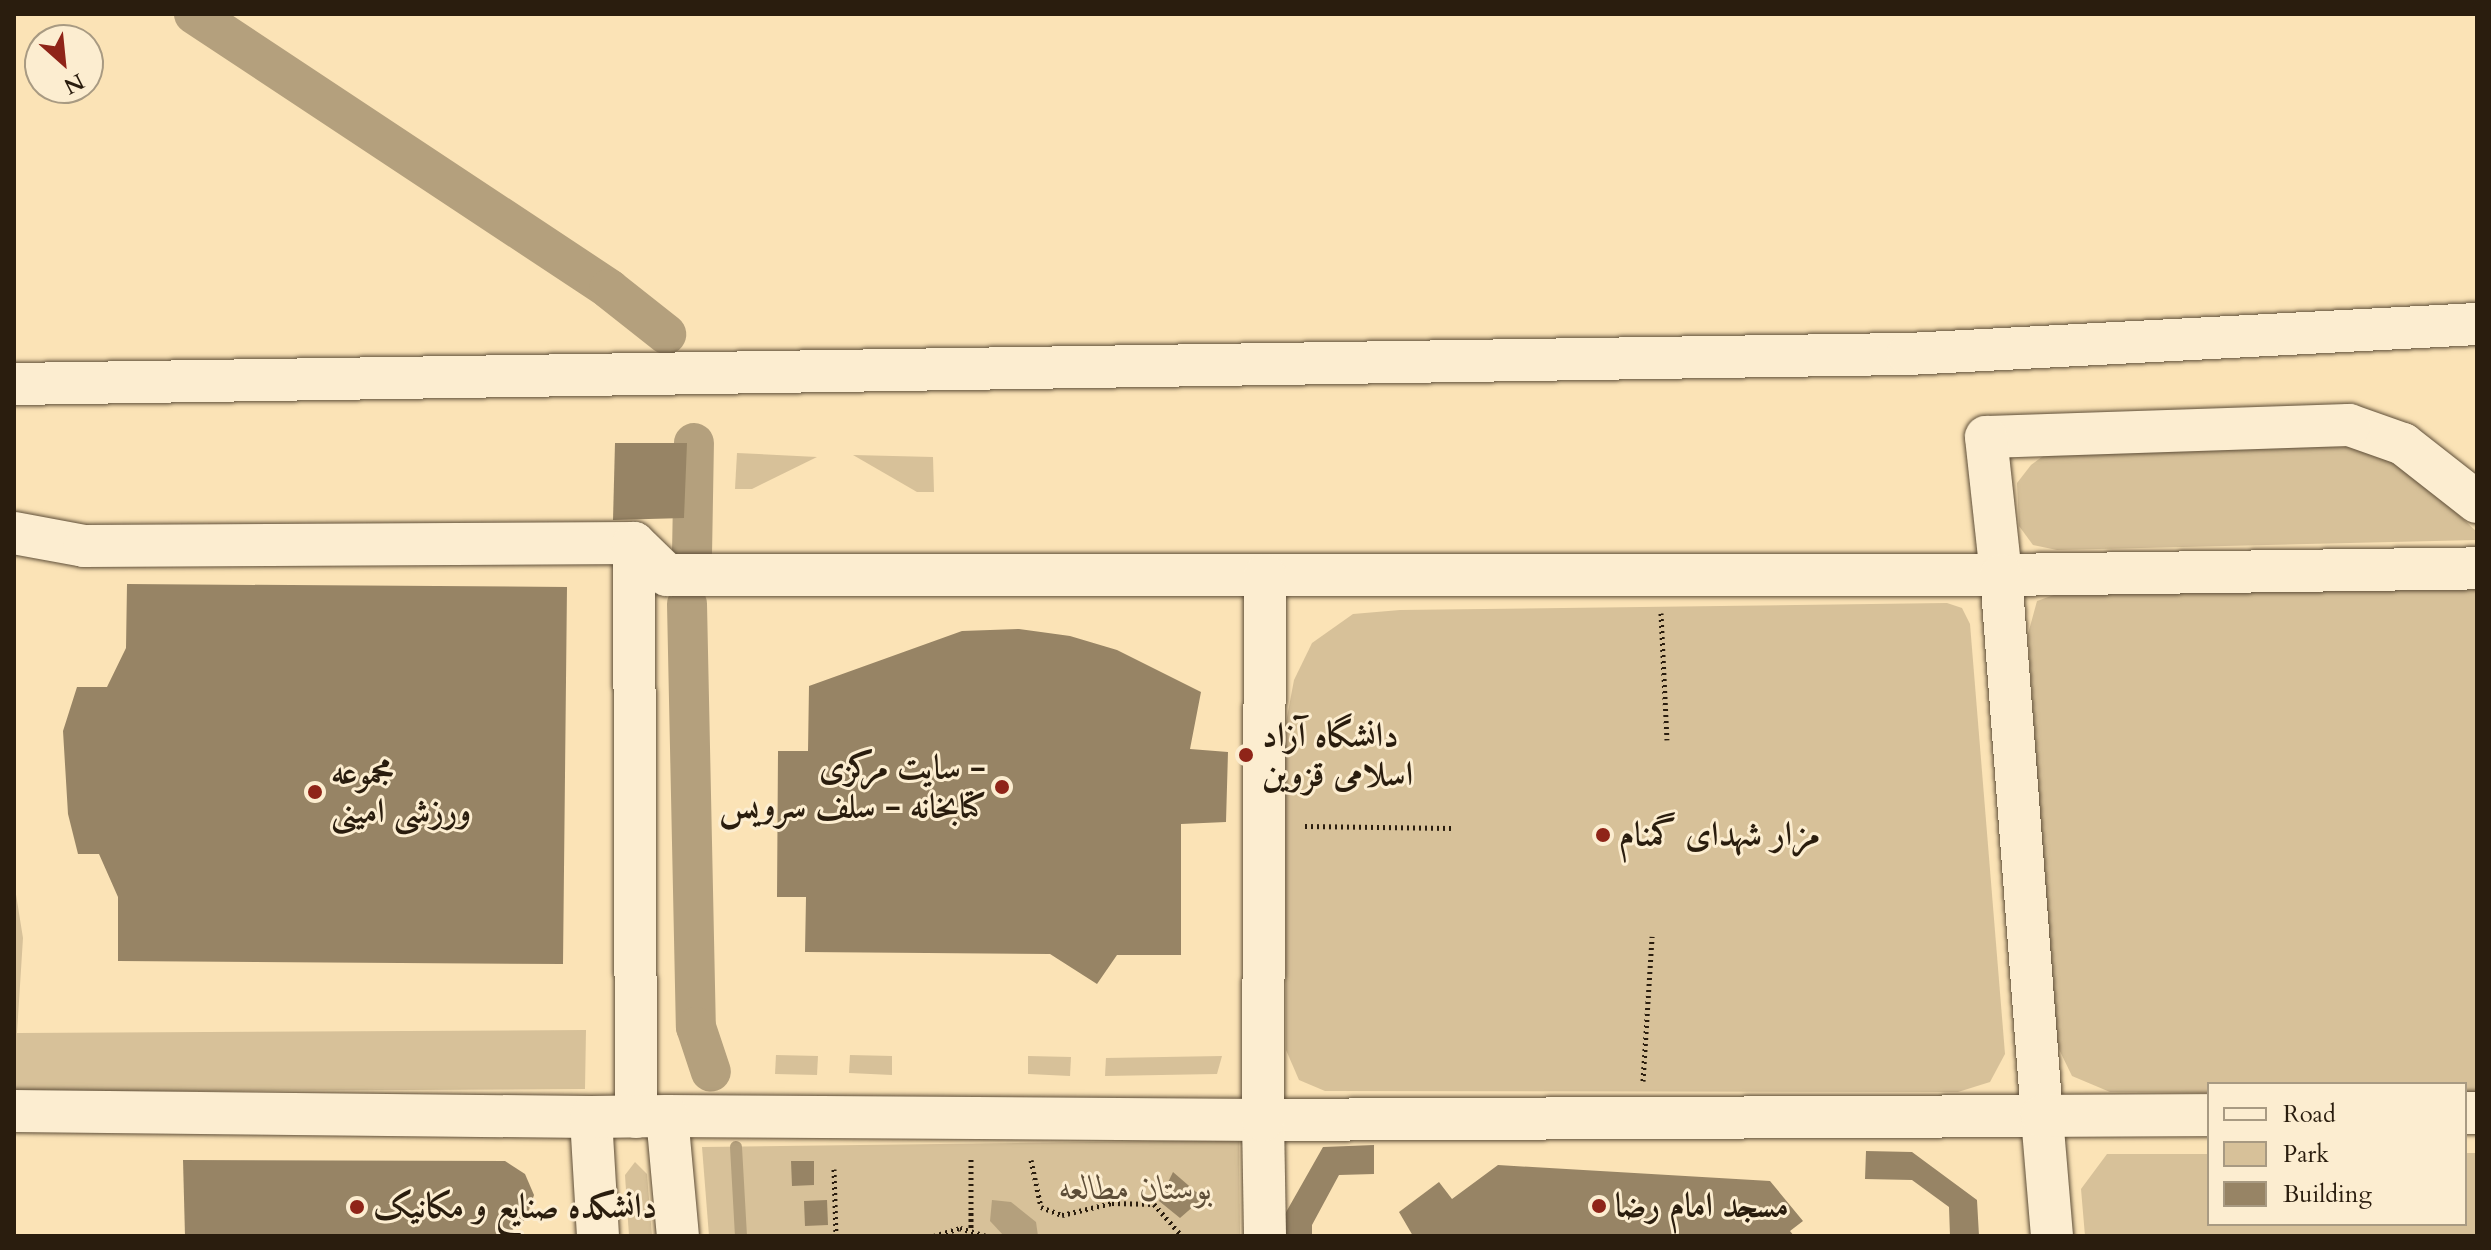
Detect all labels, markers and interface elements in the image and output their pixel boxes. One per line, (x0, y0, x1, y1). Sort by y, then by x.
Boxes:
north arrow (24, 24, 104, 104)
text: N (59, 66, 89, 101)
place label: دانشگاه آزاد اسلامی قزوین (1262, 715, 1413, 794)
marker: دانشگاه آزاد اسلامی قزوین (1237, 746, 1255, 764)
place label: سایت مرکزی - کتابخانه - سلف سرویس (719, 747, 986, 826)
place label: مجموعه ورزشی امینی (331, 752, 471, 832)
marker: سایت مرکزی - کتابخانه - سلف سرویس (993, 778, 1011, 796)
marker: مجموعه ورزشی امینی (306, 783, 324, 801)
place label: مزار شهدای گمنام (1619, 815, 1820, 855)
marker: مزار شهدای گمنام (1594, 826, 1612, 844)
legend (2207, 1082, 2467, 1226)
text: Road (2283, 1098, 2336, 1131)
text: Park (2283, 1138, 2329, 1171)
park label: بوستان مطالعه (1059, 1169, 1213, 1209)
text: Building (2283, 1178, 2372, 1211)
place label: مسجد امام رضا (1615, 1186, 1789, 1226)
place label: دانشکده صنایع و مکانیک (373, 1187, 657, 1227)
marker: مسجد امام رضا (1590, 1197, 1608, 1215)
marker: دانشکده صنایع و مکانیک (348, 1198, 366, 1216)

